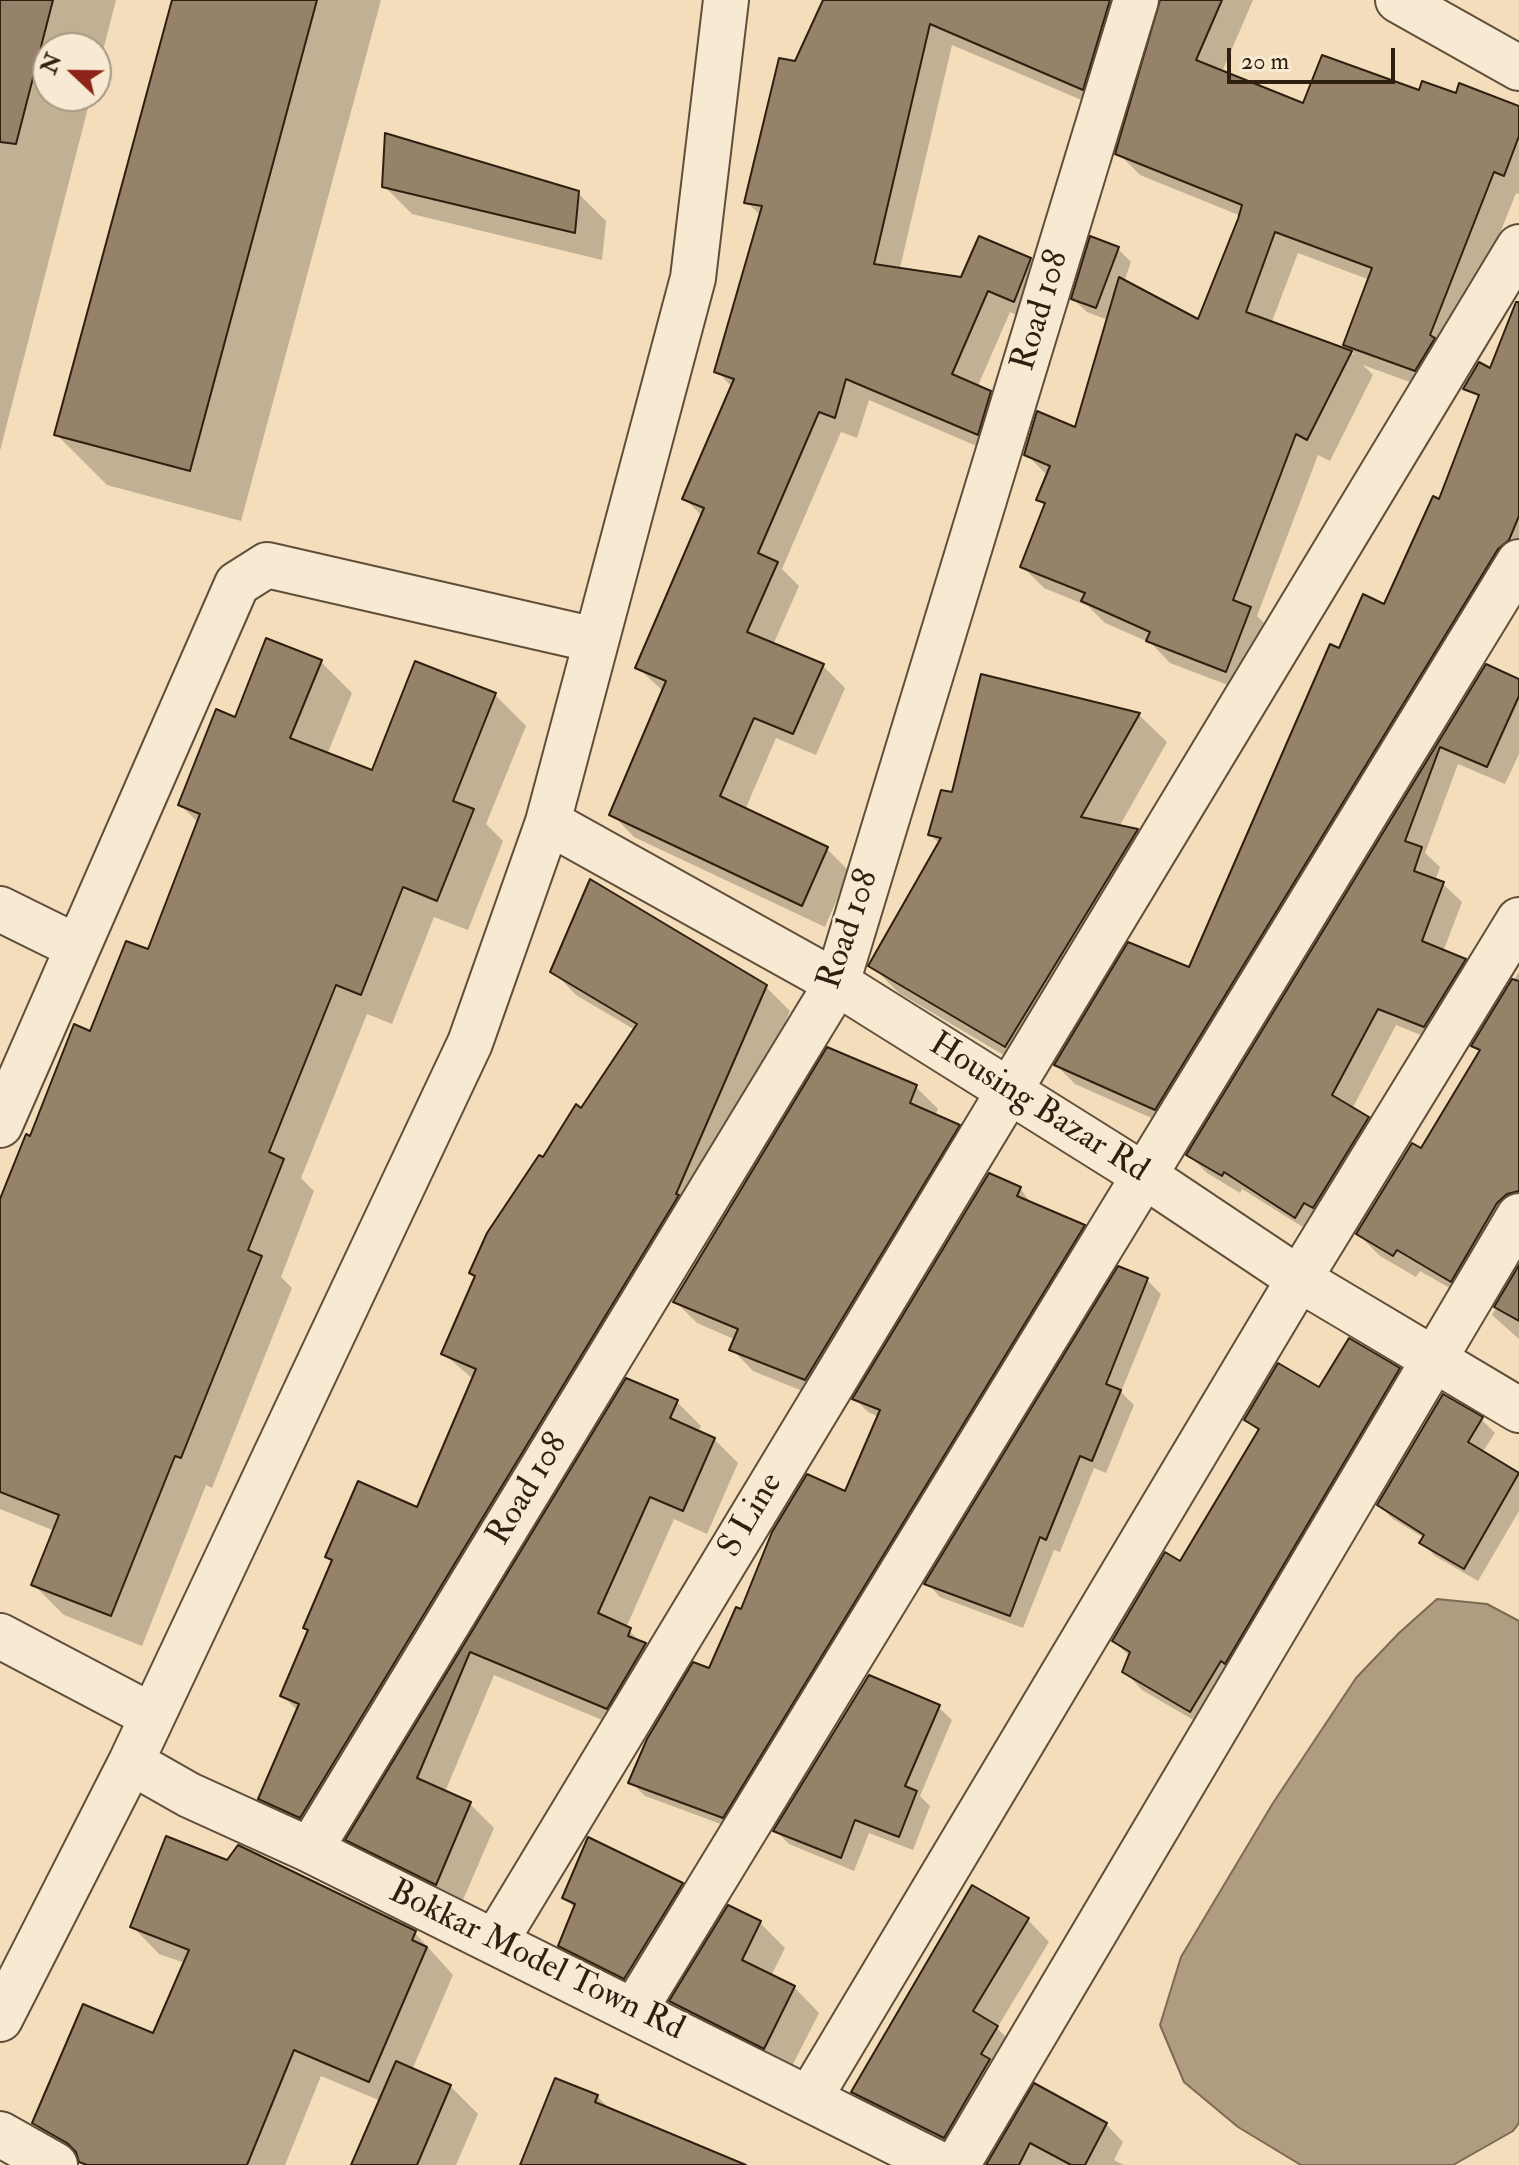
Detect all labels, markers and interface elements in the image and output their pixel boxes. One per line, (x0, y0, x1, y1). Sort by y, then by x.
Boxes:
north arrow (32, 32, 112, 112)
scale bar (1231, 32, 1399, 82)
text: 20 m (1241, 46, 1289, 77)
text: N (35, 49, 68, 78)
street label: Road 108 (1004, 246, 1080, 376)
street label: Road 108 (811, 865, 889, 995)
street label: Housing Bazar Rd (921, 1025, 1155, 1193)
street label: Road 108 (480, 1427, 578, 1553)
street label: S Line (711, 1466, 793, 1566)
street label: Bokkar Model Town Rd (382, 1873, 690, 2051)

